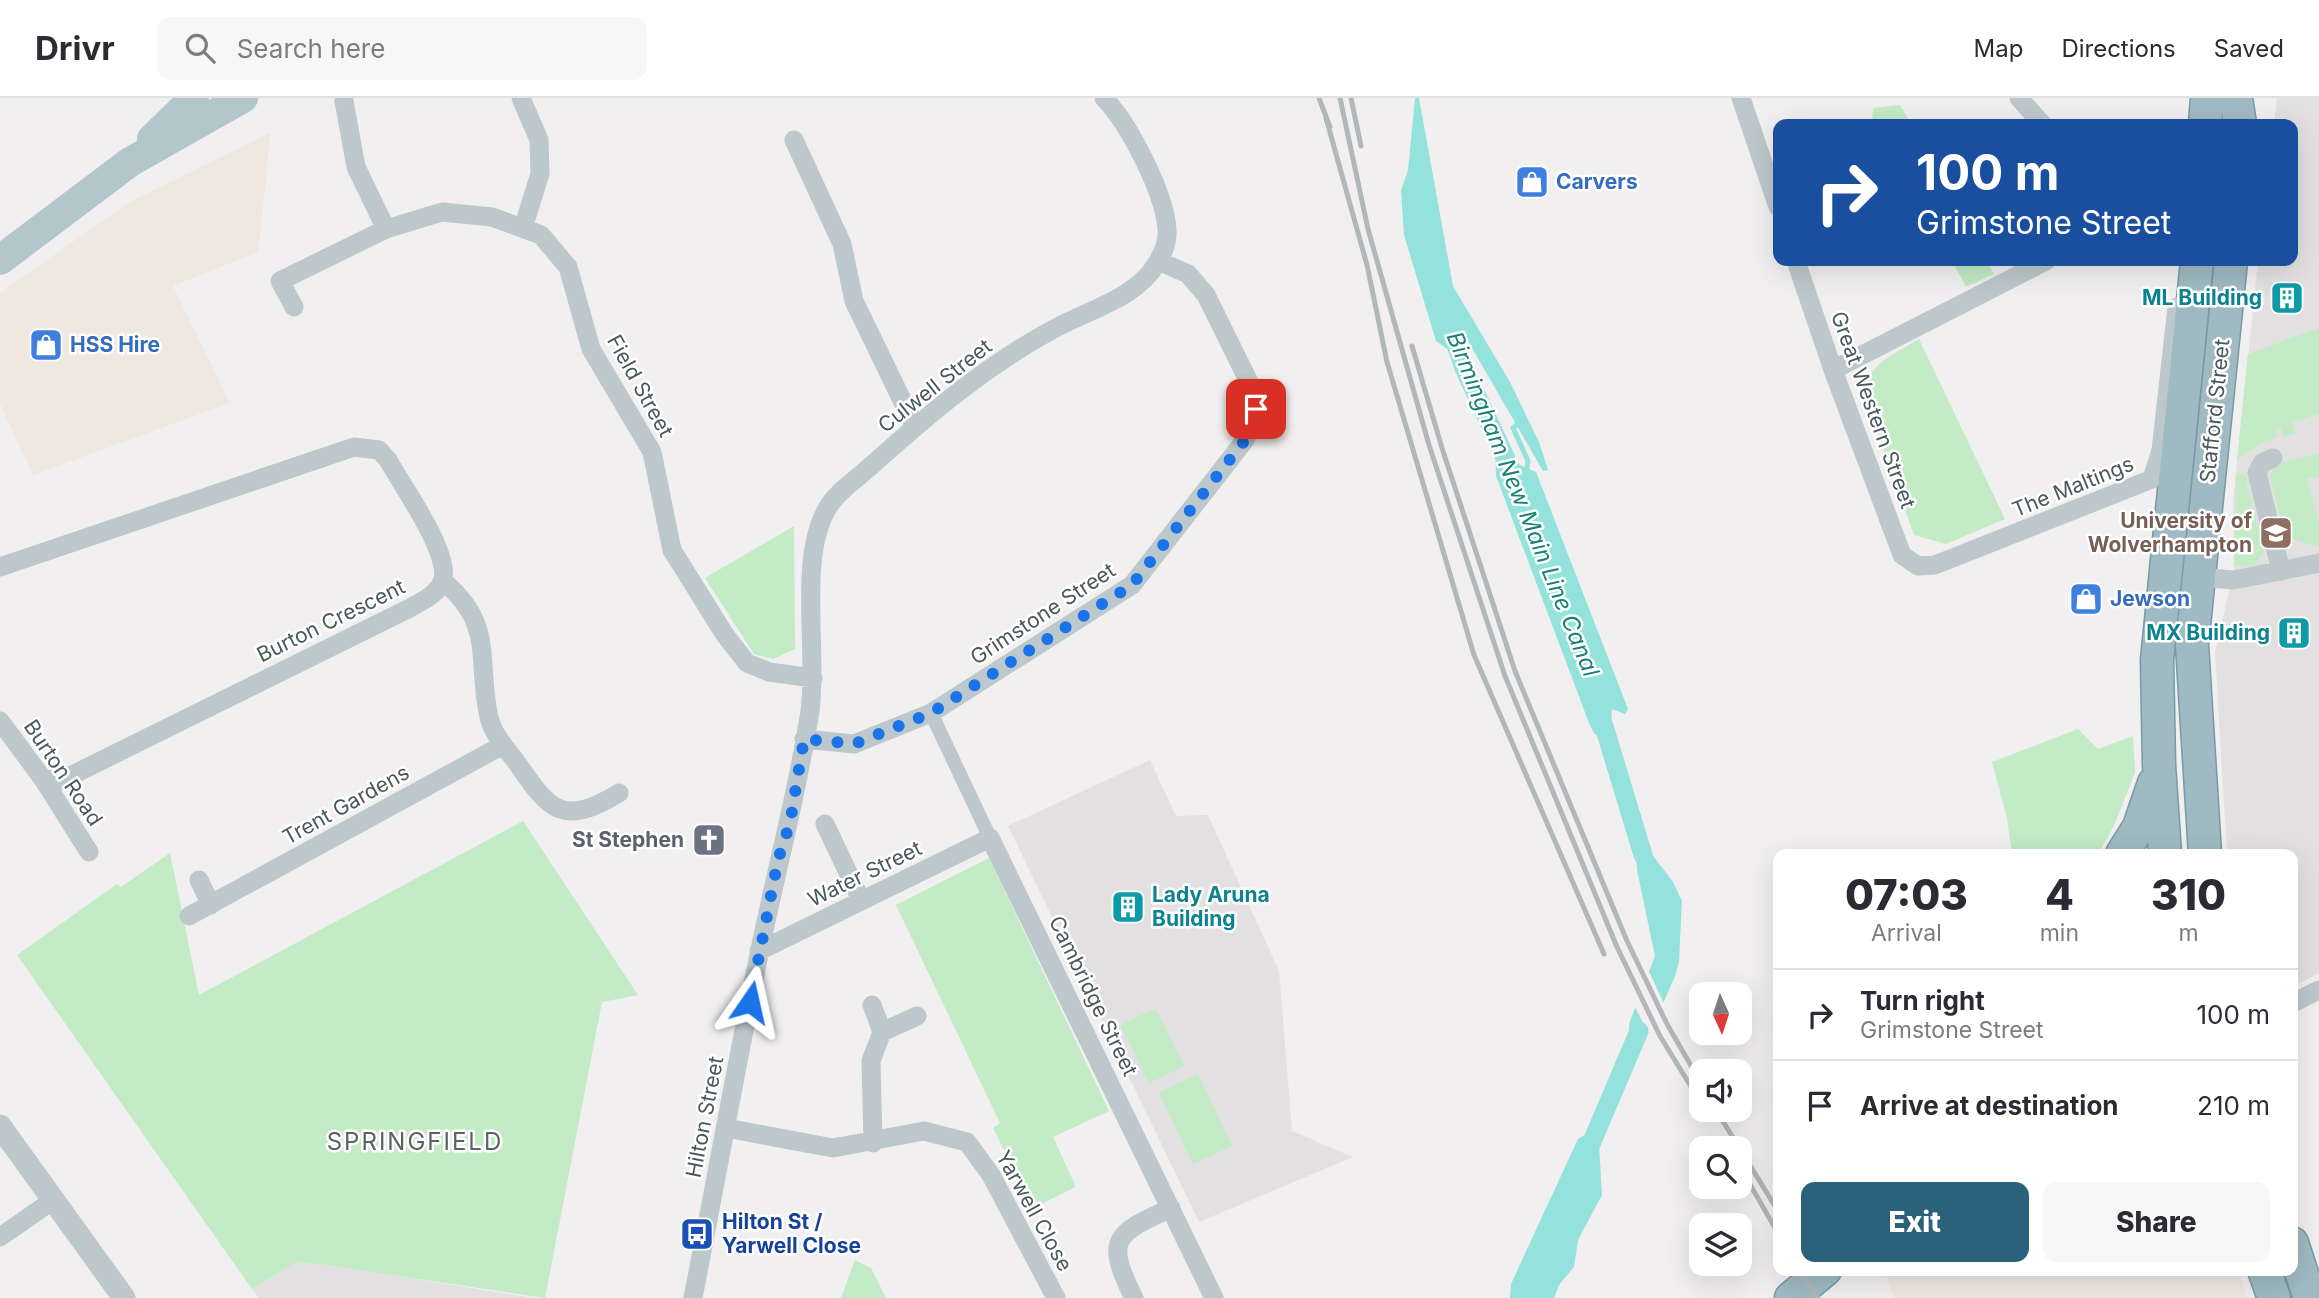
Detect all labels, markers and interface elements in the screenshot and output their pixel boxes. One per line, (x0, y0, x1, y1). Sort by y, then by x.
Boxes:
search box (157, 17, 647, 80)
text: Drivr (35, 28, 115, 68)
icon: search (181, 29, 219, 67)
text: Search here (237, 33, 385, 64)
text: Map (1974, 34, 2023, 63)
text: Directions (2061, 34, 2176, 63)
text: Saved (2214, 34, 2284, 63)
text: 100 m (1916, 143, 2060, 202)
icon: right (1801, 147, 1892, 238)
shop icon: Carvers (1513, 163, 1551, 201)
place label: Carvers (1556, 169, 1638, 194)
text: Grimstone Street (1916, 203, 2171, 242)
building icon: ML Building (2268, 279, 2306, 317)
place label: ML Building (2142, 285, 2262, 310)
street label: Great Western Street (1826, 308, 1921, 512)
shop icon: HSS Hire (27, 326, 65, 364)
water label: Birmingham New Main Line Canal (1441, 327, 1605, 681)
street label: Field Street (602, 330, 679, 441)
place label: HSS Hire (70, 332, 160, 357)
street label: Culwell Street (873, 333, 997, 438)
street label: Stafford Street (2195, 338, 2235, 484)
pin (1226, 379, 1286, 439)
icon: arrive (1237, 390, 1275, 428)
street label: The Maltings (2009, 451, 2137, 522)
place label: University of Wolverhampton (2088, 508, 2253, 557)
school or university icon: University of Wolverhampton (2257, 514, 2295, 552)
street label: Grimstone Street (966, 557, 1120, 670)
street label: Burton Crescent (253, 574, 409, 667)
shop icon: Jewson (2067, 580, 2105, 618)
place label: Jewson (2110, 586, 2190, 611)
building icon: MX Building (2275, 614, 2313, 652)
place label: MX Building (2146, 620, 2270, 645)
street label: Burton Road (19, 715, 108, 831)
street label: Trent Gardens (278, 759, 413, 850)
church icon: St Stephen (690, 821, 728, 859)
place label: St Stephen (572, 827, 684, 852)
street label: Water Street (804, 835, 926, 912)
text: 07:03 (1845, 869, 1968, 920)
text: 4 (2045, 869, 2074, 920)
text: 310 (2151, 869, 2226, 920)
place label: Lady Aruna Building (1152, 882, 1270, 931)
building icon: Lady Aruna Building (1109, 888, 1147, 926)
street label: Cambridge Street (1044, 912, 1143, 1080)
text: Arrival (1871, 919, 1942, 947)
text: min (2040, 919, 2079, 947)
text: m (2178, 919, 2199, 947)
position arrow (713, 965, 787, 1039)
north arrow (1689, 982, 1752, 1045)
map controls (1689, 982, 1752, 1276)
text: Turn right (1860, 985, 1985, 1016)
icon: right (1801, 996, 1839, 1034)
text: 100 m (2197, 999, 2270, 1030)
text: Grimstone Street (1860, 1016, 2044, 1044)
street label: Hilton Street (681, 1054, 729, 1180)
button: sound (1689, 1059, 1752, 1122)
icon: arrive (1801, 1087, 1839, 1125)
text: Arrive at destination (1860, 1090, 2119, 1121)
text: 210 m (2197, 1090, 2270, 1121)
district label: SPRINGFIELD (327, 1127, 503, 1156)
button: search (1689, 1136, 1752, 1199)
street label: Yarwell Close (991, 1146, 1078, 1275)
button: Exit (1801, 1182, 2029, 1262)
button: Share (2043, 1182, 2270, 1262)
place label: Hilton St / Yarwell Close (722, 1209, 861, 1258)
button: layers (1689, 1213, 1752, 1276)
bus stop icon: Hilton St / Yarwell Close (678, 1215, 716, 1253)

